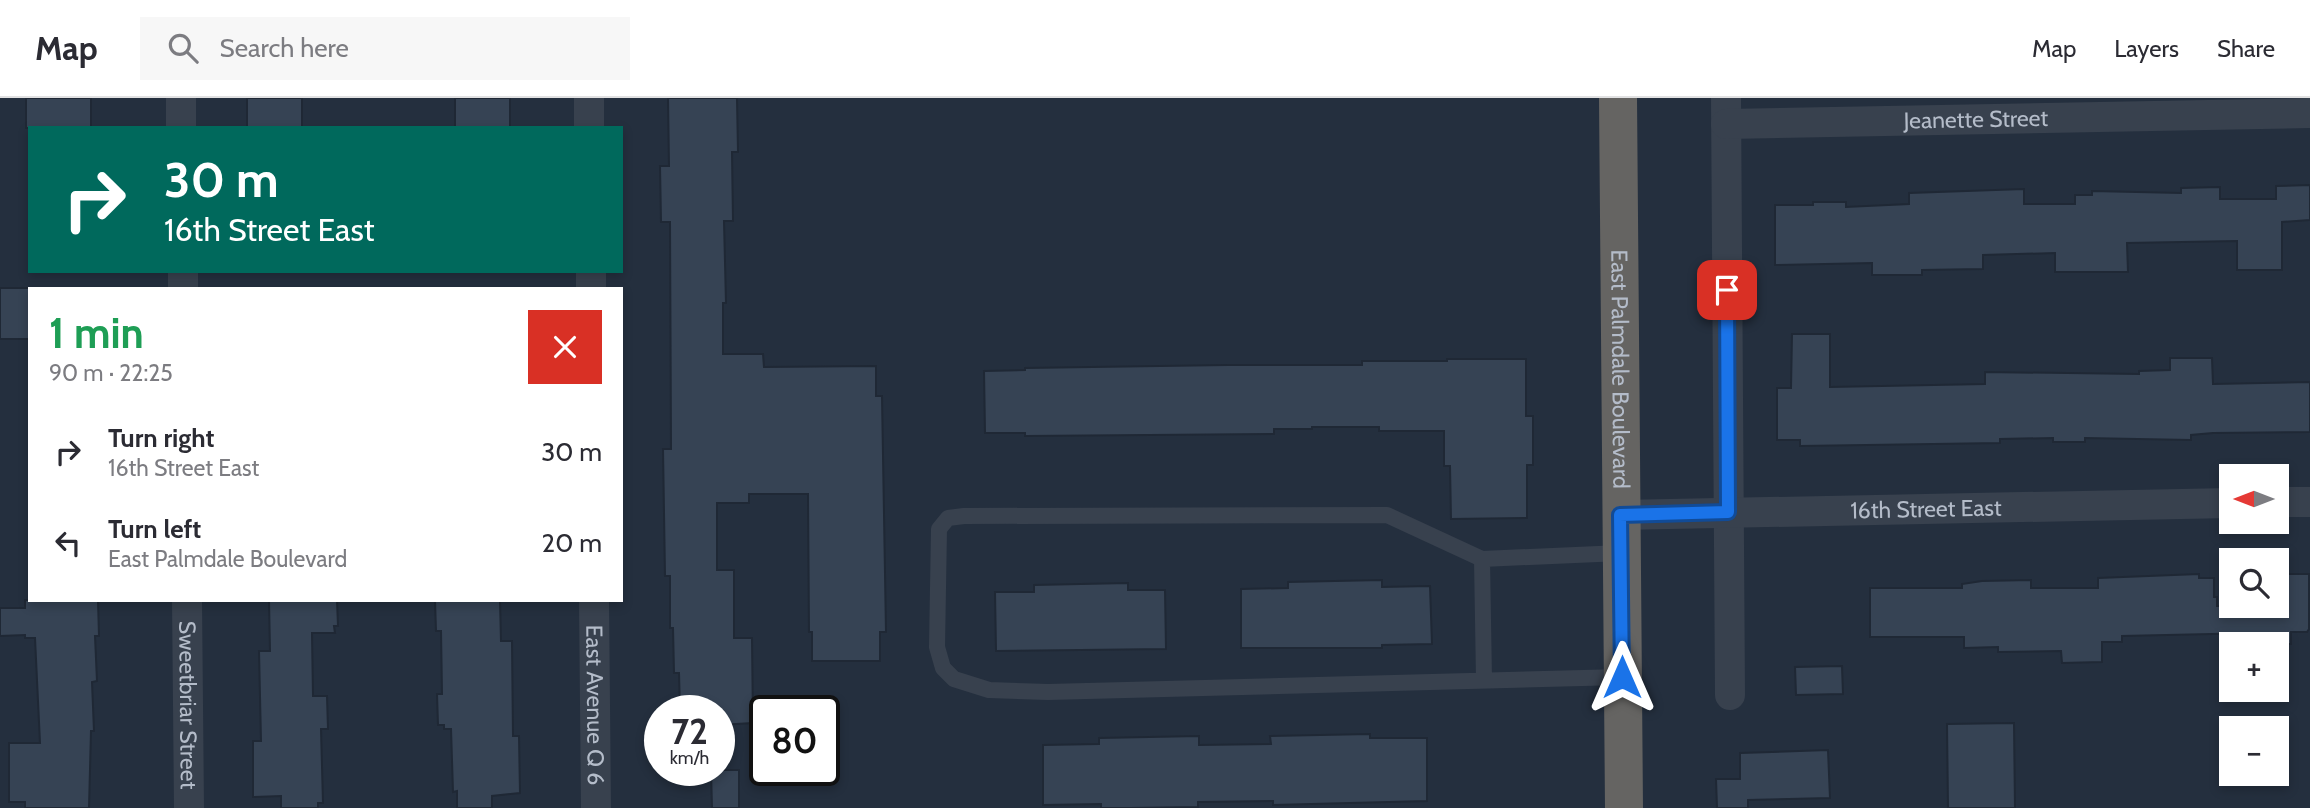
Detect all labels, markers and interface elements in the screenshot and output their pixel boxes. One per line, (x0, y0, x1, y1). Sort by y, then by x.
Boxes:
search box (140, 17, 630, 80)
text: Map (35, 28, 98, 68)
icon: search (164, 29, 202, 67)
text: Search here (220, 32, 349, 64)
text: Map (2032, 34, 2076, 63)
text: Layers (2114, 34, 2179, 63)
text: Share (2217, 34, 2275, 63)
street label: Jeanette Street (1902, 104, 2049, 135)
text: 30 m (164, 150, 279, 209)
icon: right (49, 154, 140, 245)
text: 16th Street East (164, 210, 375, 249)
street label: East Palmdale Boulevard (1605, 249, 1635, 489)
pin (1697, 260, 1757, 320)
icon: arrive (1708, 271, 1746, 309)
text: 1 min (49, 307, 144, 359)
button: close (528, 310, 602, 384)
text: 90 m · 22:25 (49, 359, 173, 387)
text: Turn right (108, 422, 214, 454)
icon: right (49, 433, 87, 471)
text: 30 m (541, 436, 602, 468)
text: 16th Street East (108, 454, 259, 482)
north arrow (2219, 464, 2289, 534)
map controls (2219, 464, 2289, 786)
street label: 16th Street East (1850, 494, 2002, 524)
text: Turn left (108, 513, 201, 545)
icon: left (49, 524, 87, 562)
text: 20 m (542, 527, 602, 559)
text: East Palmdale Boulevard (108, 545, 347, 573)
button: search (2219, 548, 2289, 618)
street label: Sweetbriar Street (173, 621, 203, 790)
street label: East Avenue Q 6 (580, 625, 610, 785)
button: + (2219, 632, 2289, 702)
position arrow (1585, 640, 1659, 714)
speed limit sign: 80 (749, 695, 840, 786)
text: 72 (671, 710, 708, 753)
button: − (2219, 716, 2289, 786)
text: km/h (670, 747, 709, 769)

